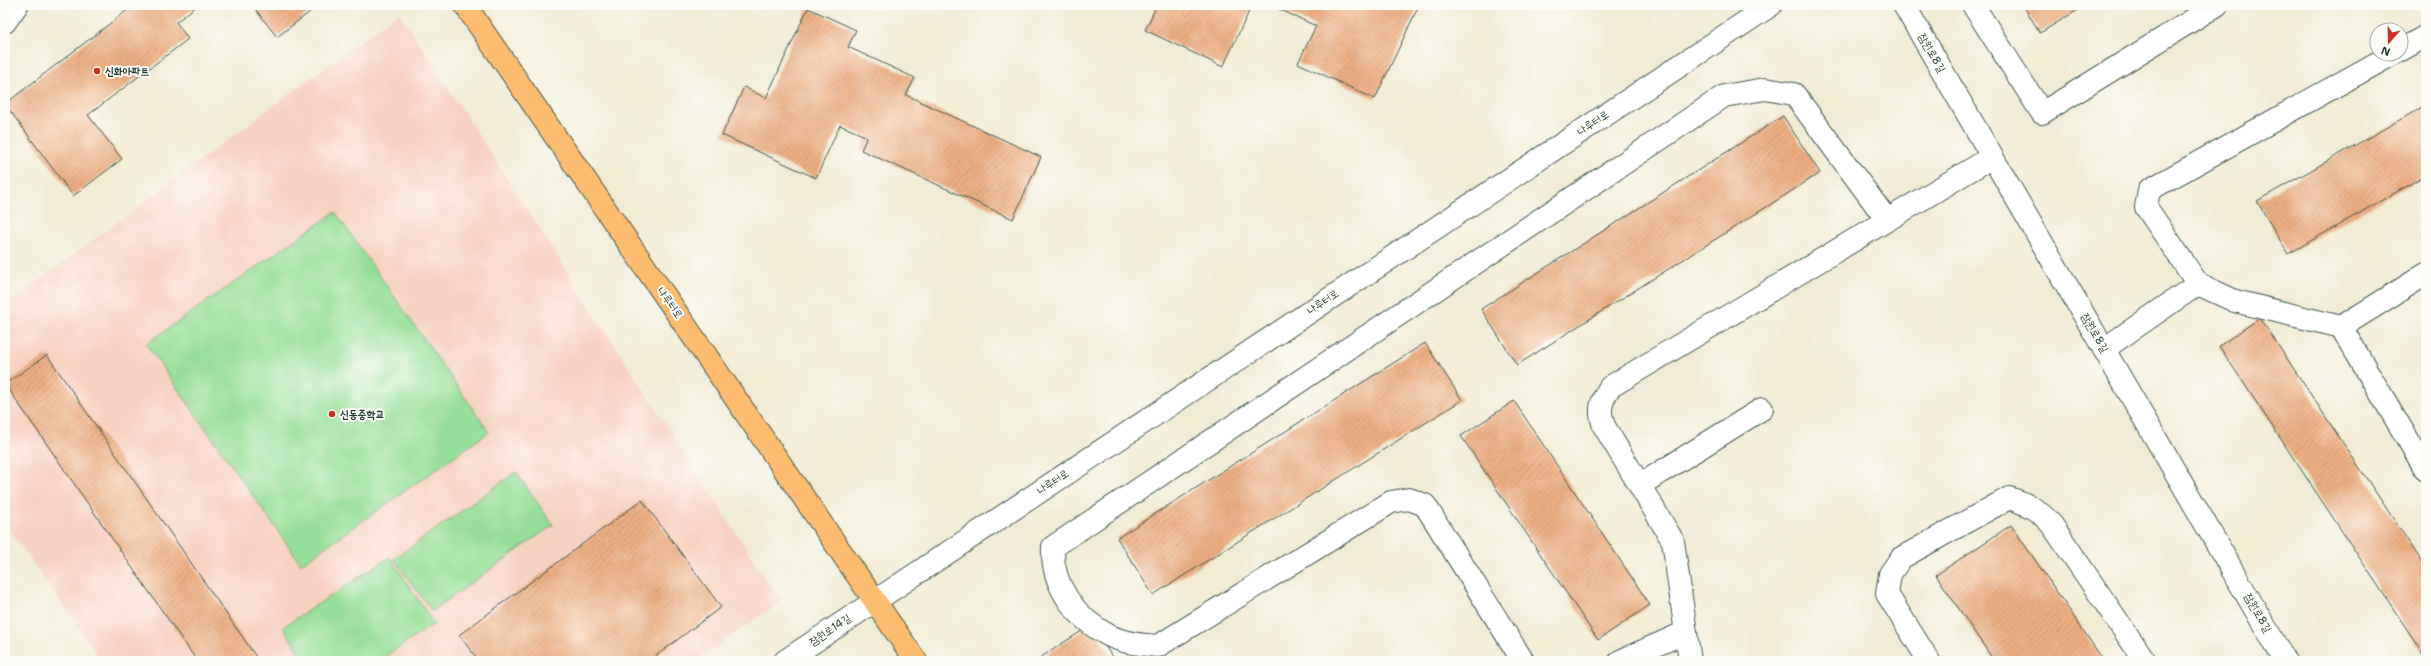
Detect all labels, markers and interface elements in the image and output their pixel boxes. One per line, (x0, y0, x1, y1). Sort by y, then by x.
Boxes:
north arrow (2369, 22, 2409, 62)
street label: 잠원로8길 (1915, 31, 1949, 76)
text: N (2379, 42, 2392, 59)
place label: 신화아파트 (105, 64, 149, 79)
marker: 신화아파트 (92, 66, 102, 76)
street label: 나루터로 (1574, 107, 1612, 139)
street label: 나루터로 (654, 284, 686, 322)
street label: 나루터로 (1304, 286, 1342, 318)
street label: 잠원로8길 (2078, 311, 2112, 356)
place label: 신동중학교 (340, 407, 384, 422)
marker: 신동중학교 (327, 409, 337, 419)
street label: 나루터로 (1034, 466, 1072, 498)
street label: 잠원로8길 (2241, 591, 2275, 636)
street label: 잠원로14길 (806, 611, 854, 649)

